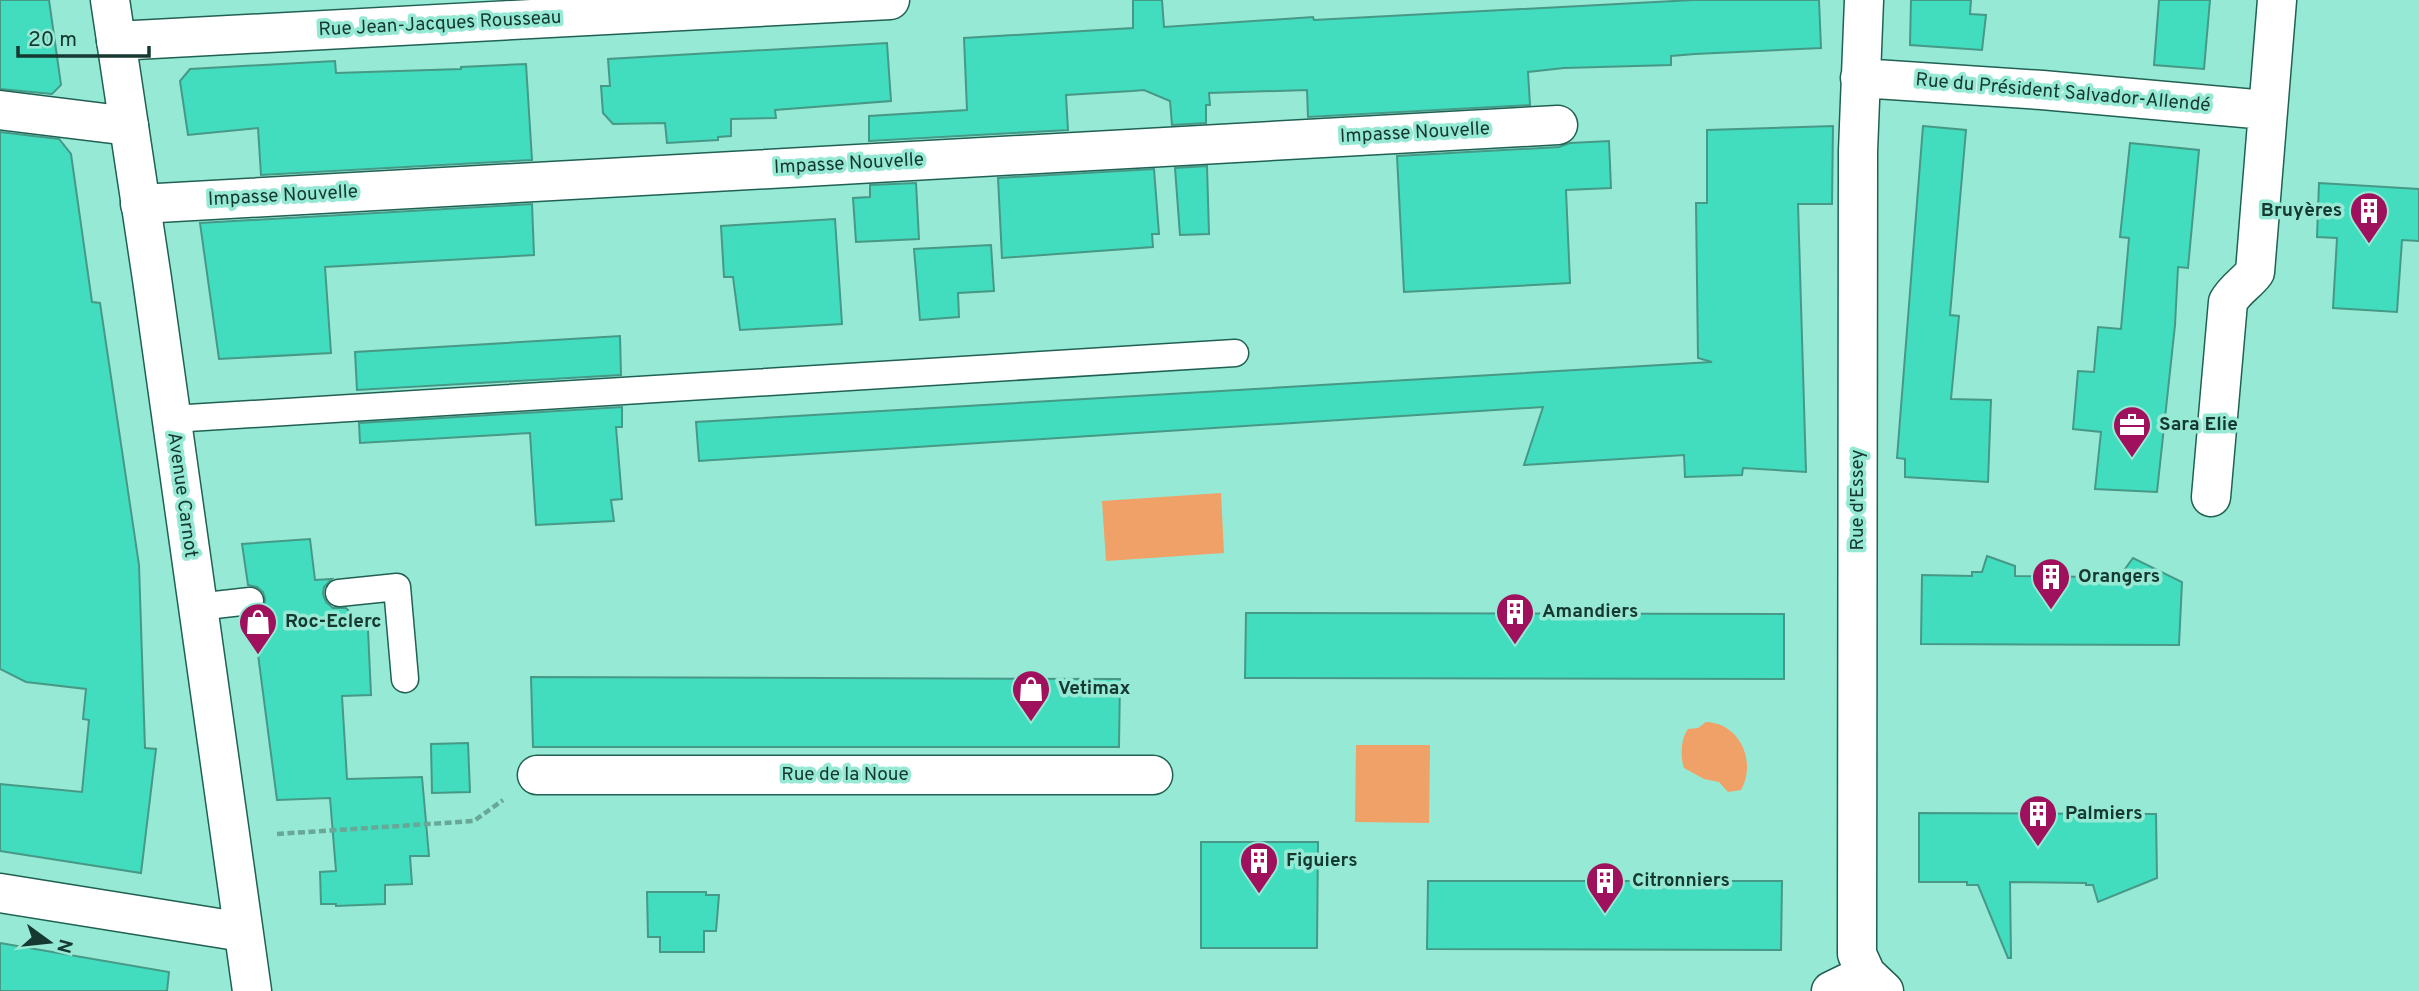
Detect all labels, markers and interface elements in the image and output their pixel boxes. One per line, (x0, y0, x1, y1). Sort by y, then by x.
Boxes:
street label: Rue Jean-Jacques Rousseau (318, 6, 562, 42)
scale bar (18, 14, 149, 58)
text: 20 m (28, 27, 77, 54)
street label: Rue du Président Salvador-Allendé (1914, 68, 2212, 118)
street label: Impasse Nouvelle (1339, 117, 1491, 149)
street label: Impasse Nouvelle (773, 148, 925, 180)
street label: Impasse Nouvelle (207, 180, 359, 212)
building icon: Bruyères (2348, 190, 2390, 245)
place label: Bruyères (2261, 199, 2342, 223)
office icon: Sara Elie (2111, 404, 2153, 459)
place label: Sara Elie (2159, 413, 2238, 437)
street label: Avenue Carnot (161, 431, 203, 559)
street label: Rue d'Essey (1846, 450, 1870, 550)
building icon: Orangers (2030, 556, 2072, 611)
place label: Orangers (2078, 565, 2160, 589)
building icon: Amandiers (1494, 591, 1536, 646)
place label: Amandiers (1542, 600, 1638, 624)
shop icon: Roc-Eclerc (237, 601, 279, 656)
place label: Roc-Eclerc (285, 610, 382, 634)
shop icon: Vetimax (1010, 668, 1052, 723)
place label: Vetimax (1058, 677, 1131, 701)
street label: Rue de la Noue (781, 763, 909, 787)
building icon: Palmiers (2017, 793, 2059, 848)
place label: Palmiers (2065, 802, 2143, 826)
building icon: Figuiers (1238, 840, 1280, 895)
place label: Figuiers (1286, 849, 1358, 873)
building icon: Citronniers (1584, 860, 1626, 915)
place label: Citronniers (1632, 869, 1730, 893)
north arrow (14, 907, 84, 977)
text: N (50, 936, 77, 956)

